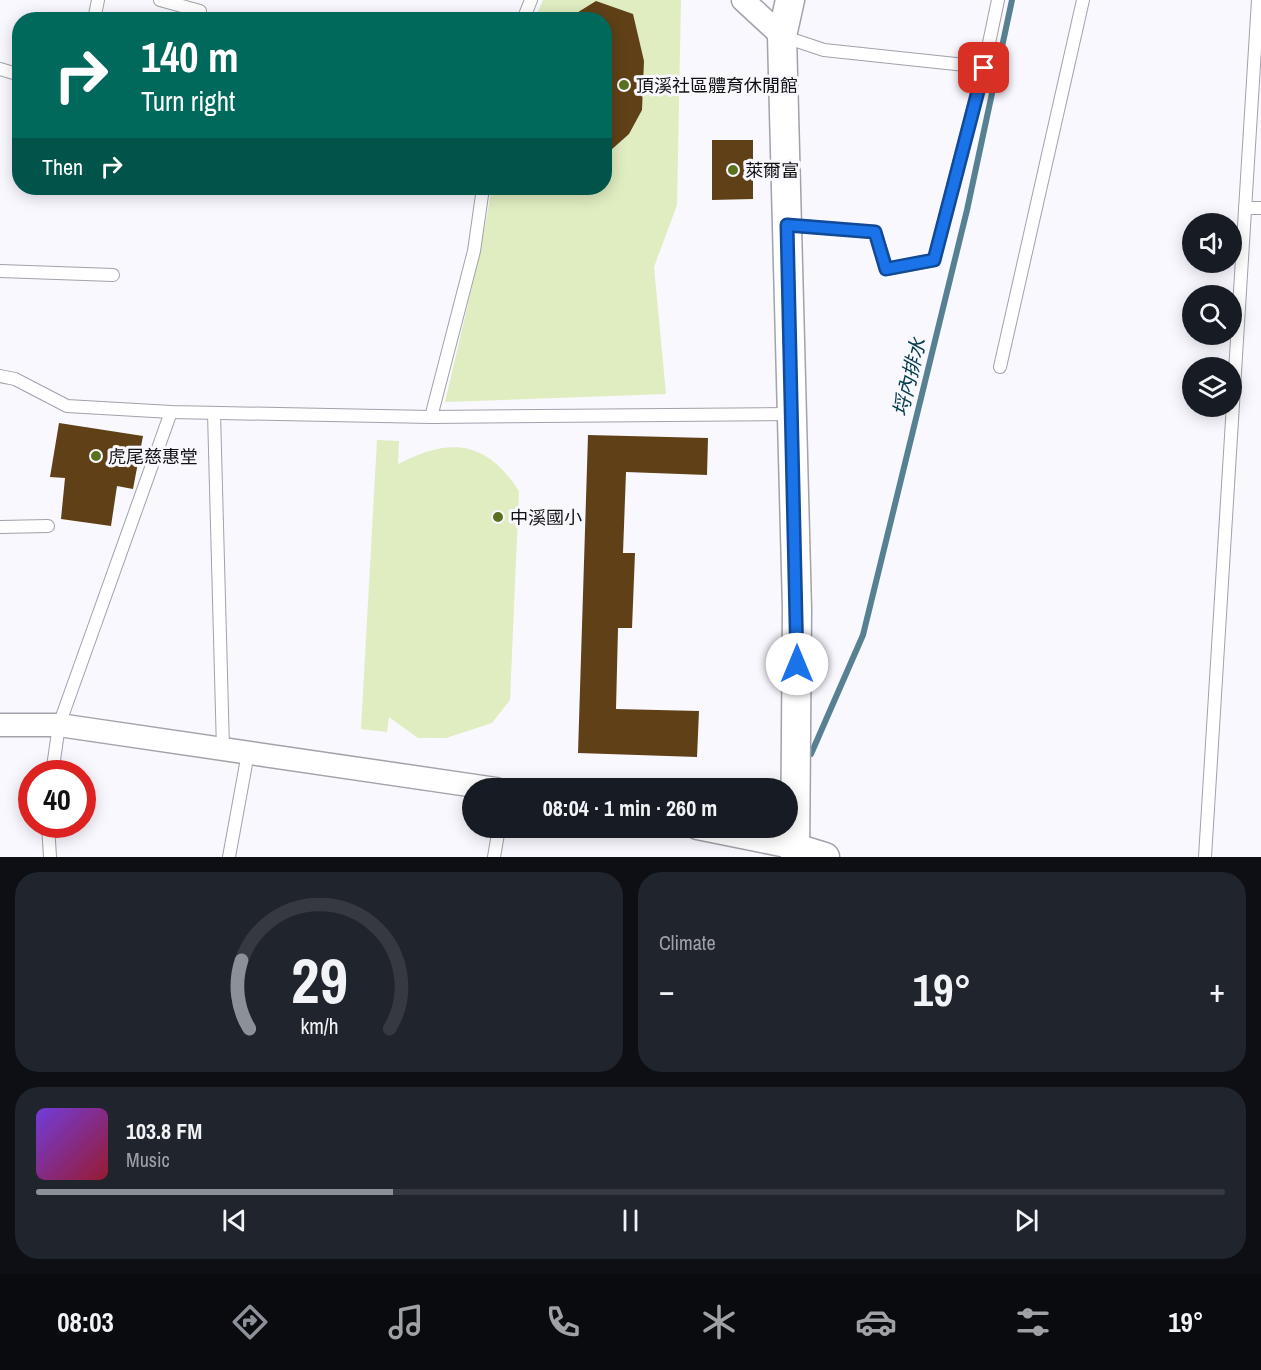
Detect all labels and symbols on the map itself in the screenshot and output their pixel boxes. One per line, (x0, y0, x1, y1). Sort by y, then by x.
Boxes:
pin (958, 42, 1009, 93)
place label: 頂溪社區體育休閒館 (636, 73, 798, 98)
marker: 頂溪社區體育休閒館 (617, 78, 631, 92)
place label: 萊爾富 (745, 158, 799, 183)
marker: 萊爾富 (726, 163, 740, 177)
water label: 埒內排水 (886, 334, 932, 419)
place label: 虎尾慈惠堂 (108, 444, 198, 469)
marker: 虎尾慈惠堂 (89, 449, 103, 463)
place label: 中溪國小 (510, 505, 582, 530)
marker: 中溪國小 (491, 510, 505, 524)
position arrow (765, 632, 829, 696)
speed limit sign: 40 (18, 760, 96, 838)

